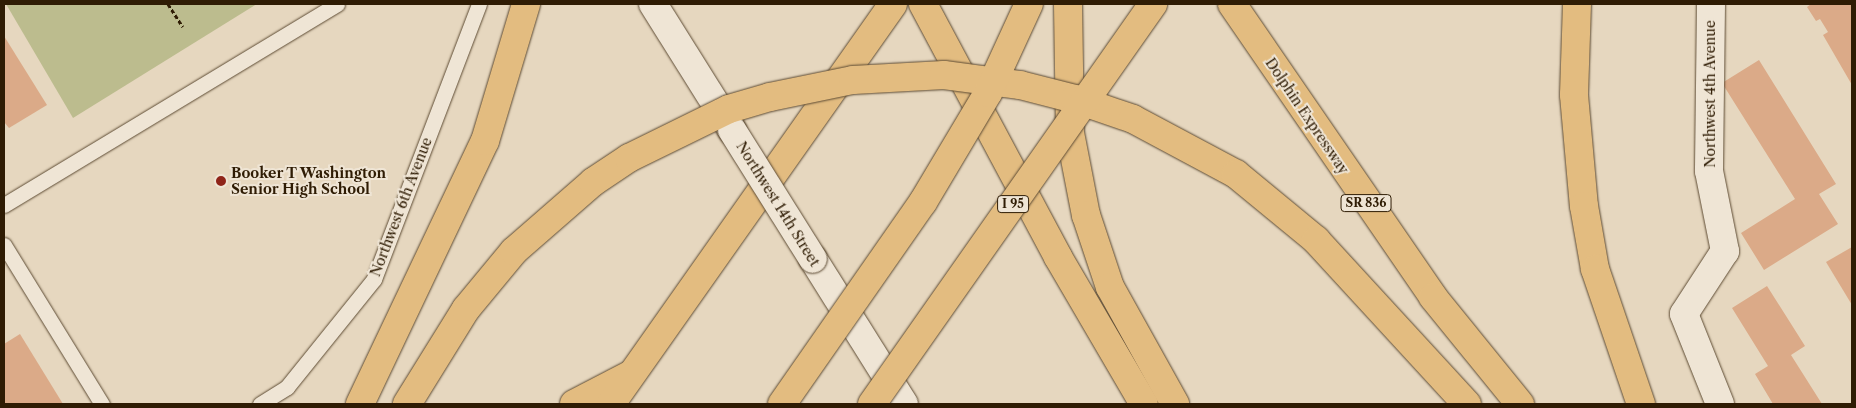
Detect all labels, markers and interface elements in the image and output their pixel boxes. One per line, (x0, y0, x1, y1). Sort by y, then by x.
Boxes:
street label: Northwest 4th Avenue (1702, 20, 1718, 168)
street label: Dolphin Expressway (1262, 55, 1352, 177)
street label: Northwest 6th Avenue (367, 135, 435, 279)
street label: Northwest 14th Street (733, 139, 823, 269)
place label: Booker T Washington Senior High School (231, 165, 388, 198)
marker: Booker T Washington Senior High School (215, 175, 227, 187)
road number: I 95 (997, 194, 1029, 213)
road number: SR 836 (1340, 194, 1392, 212)

